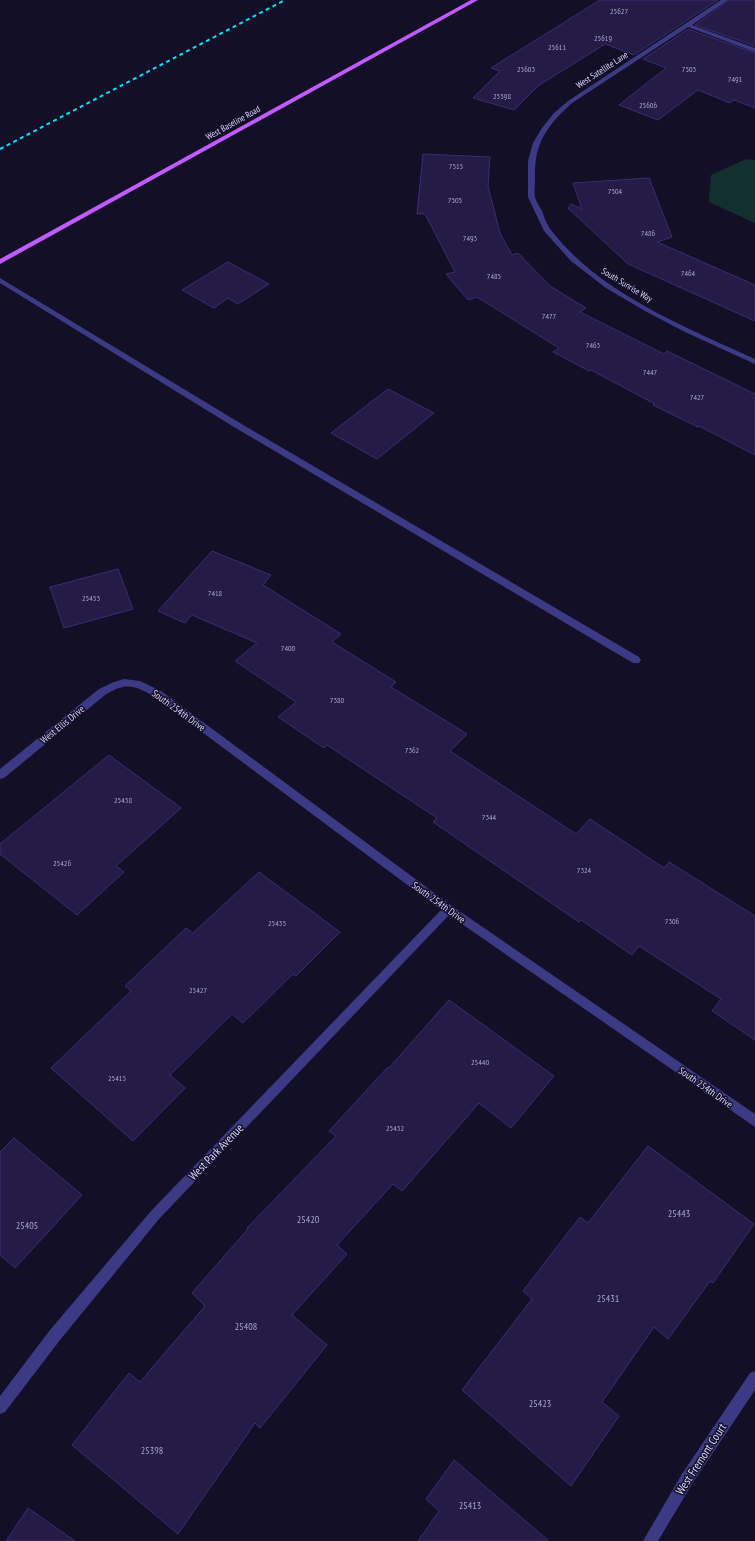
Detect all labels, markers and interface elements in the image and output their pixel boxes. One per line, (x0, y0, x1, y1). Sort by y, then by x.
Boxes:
house number: 25627 (610, 6, 628, 16)
house number: 25619 (594, 33, 612, 43)
house number: 25611 (548, 42, 566, 52)
street label: West Satellite Lane (574, 49, 630, 90)
house number: 25603 (517, 64, 535, 74)
house number: 7503 (682, 64, 697, 74)
house number: 7491 (728, 74, 743, 84)
house number: 25598 (493, 91, 511, 101)
house number: 25606 (639, 100, 657, 110)
street label: West Baseline Road (204, 103, 262, 142)
house number: 7515 (449, 161, 463, 171)
house number: 7504 (608, 186, 623, 196)
house number: 7505 (448, 195, 462, 205)
house number: 7486 (641, 228, 656, 238)
house number: 7493 (463, 233, 478, 243)
street label: South Sunrise Way (600, 265, 655, 304)
house number: 7464 (681, 268, 696, 278)
house number: 7485 (487, 271, 501, 281)
house number: 7477 (542, 311, 557, 321)
house number: 7463 (586, 340, 601, 350)
house number: 7447 (643, 367, 658, 377)
house number: 7427 (690, 392, 705, 402)
house number: 7418 (208, 588, 223, 598)
house number: 25453 (82, 593, 100, 603)
house number: 7400 (281, 643, 296, 653)
street label: South 254th Drive (149, 687, 208, 734)
house number: 7380 (330, 695, 345, 705)
street label: West Ellis Drive (37, 702, 87, 746)
house number: 7362 (405, 745, 420, 755)
house number: 25438 (114, 795, 132, 805)
house number: 7344 (482, 812, 497, 822)
house number: 25426 (53, 858, 71, 868)
house number: 7324 (577, 865, 592, 875)
street label: South 254th Drive (409, 879, 468, 926)
house number: 7306 (665, 916, 680, 926)
house number: 25435 (268, 918, 286, 928)
house number: 25427 (189, 985, 207, 995)
house number: 25440 (471, 1057, 489, 1067)
street label: South 254th Drive (676, 1064, 735, 1111)
house number: 25415 (108, 1073, 126, 1083)
street label: West Park Avenue (185, 1120, 246, 1183)
house number: 25432 (386, 1123, 404, 1133)
house number: 25443 (668, 1207, 690, 1220)
house number: 25420 (297, 1213, 320, 1226)
house number: 25405 (16, 1219, 38, 1232)
house number: 25431 (597, 1292, 619, 1305)
house number: 25408 (235, 1320, 257, 1333)
house number: 25423 (529, 1397, 551, 1410)
street label: West Fremont Court (672, 1420, 730, 1497)
house number: 25398 (141, 1444, 163, 1457)
house number: 25413 (459, 1499, 481, 1512)

